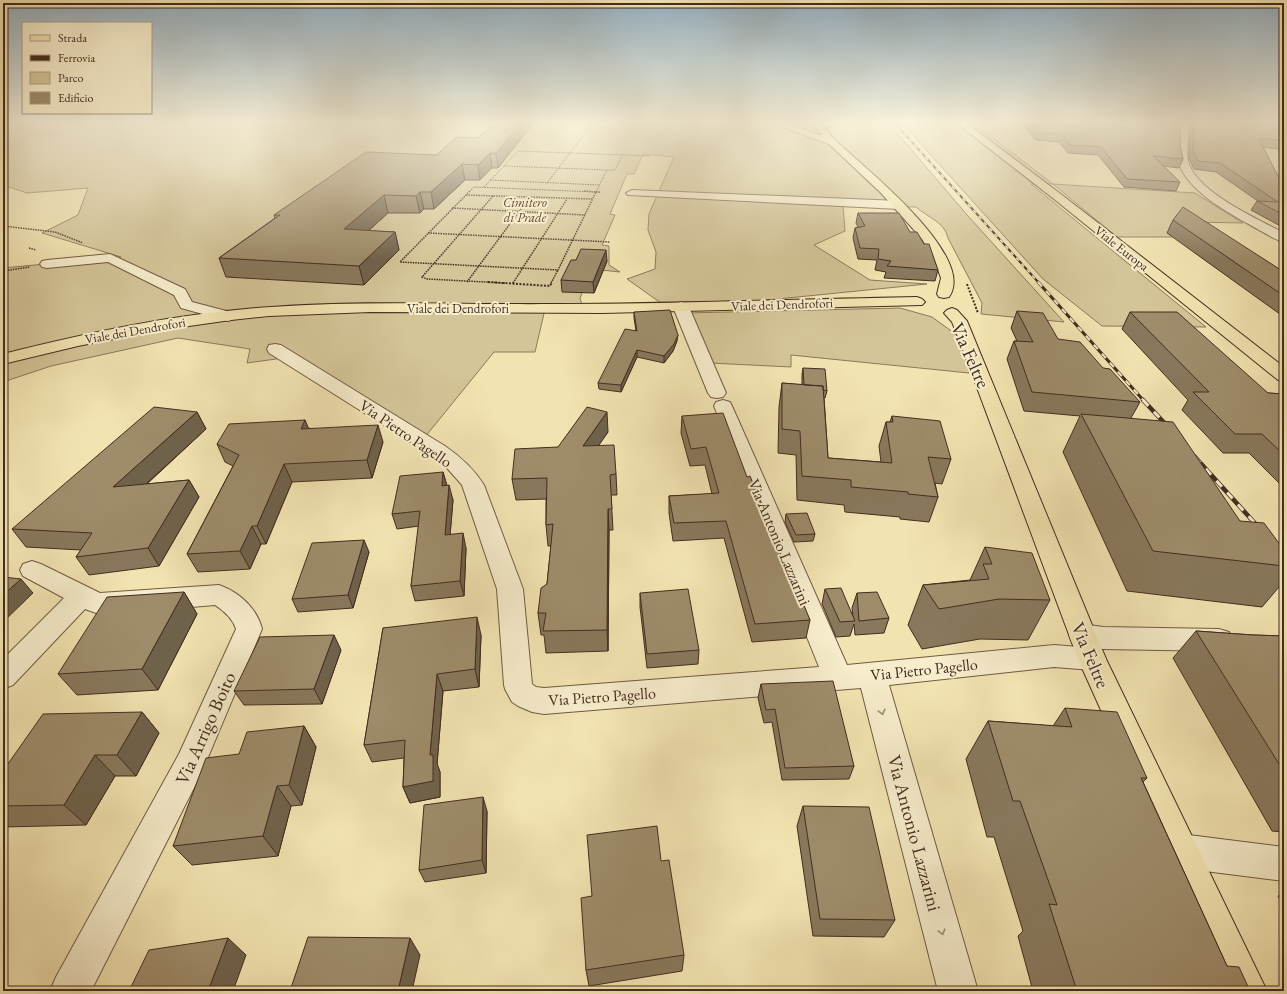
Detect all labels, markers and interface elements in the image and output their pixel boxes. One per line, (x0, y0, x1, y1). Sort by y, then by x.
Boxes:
legend (22, 22, 152, 114)
text: Strada (58, 30, 87, 46)
text: Ferrovia (58, 50, 95, 66)
text: Parco (58, 70, 83, 86)
text: Edificio (58, 90, 94, 106)
park label: Cimitero di Prade (503, 194, 547, 226)
street label: Viale Europa (1091, 222, 1153, 275)
street label: Viale dei Dendrofori (731, 294, 833, 315)
street label: Viale dei Dendrofori (407, 300, 509, 317)
street label: Viale dei Dendrofori (83, 313, 187, 348)
street label: Via Feltre (945, 318, 996, 392)
street label: Via Pietro Pagello (355, 395, 456, 472)
street label: Via Antonio Lazzarini (743, 476, 816, 609)
street label: Via Feltre (1065, 618, 1116, 692)
street label: Via Pietro Pagello (869, 653, 979, 686)
street label: Via Arrigo Boito (169, 668, 241, 789)
street label: Via Pietro Pagello (548, 682, 657, 711)
one-way arrow (878, 709, 886, 715)
street label: Via Antonio Lazzarini (882, 752, 947, 914)
one-way arrow (937, 928, 946, 935)

